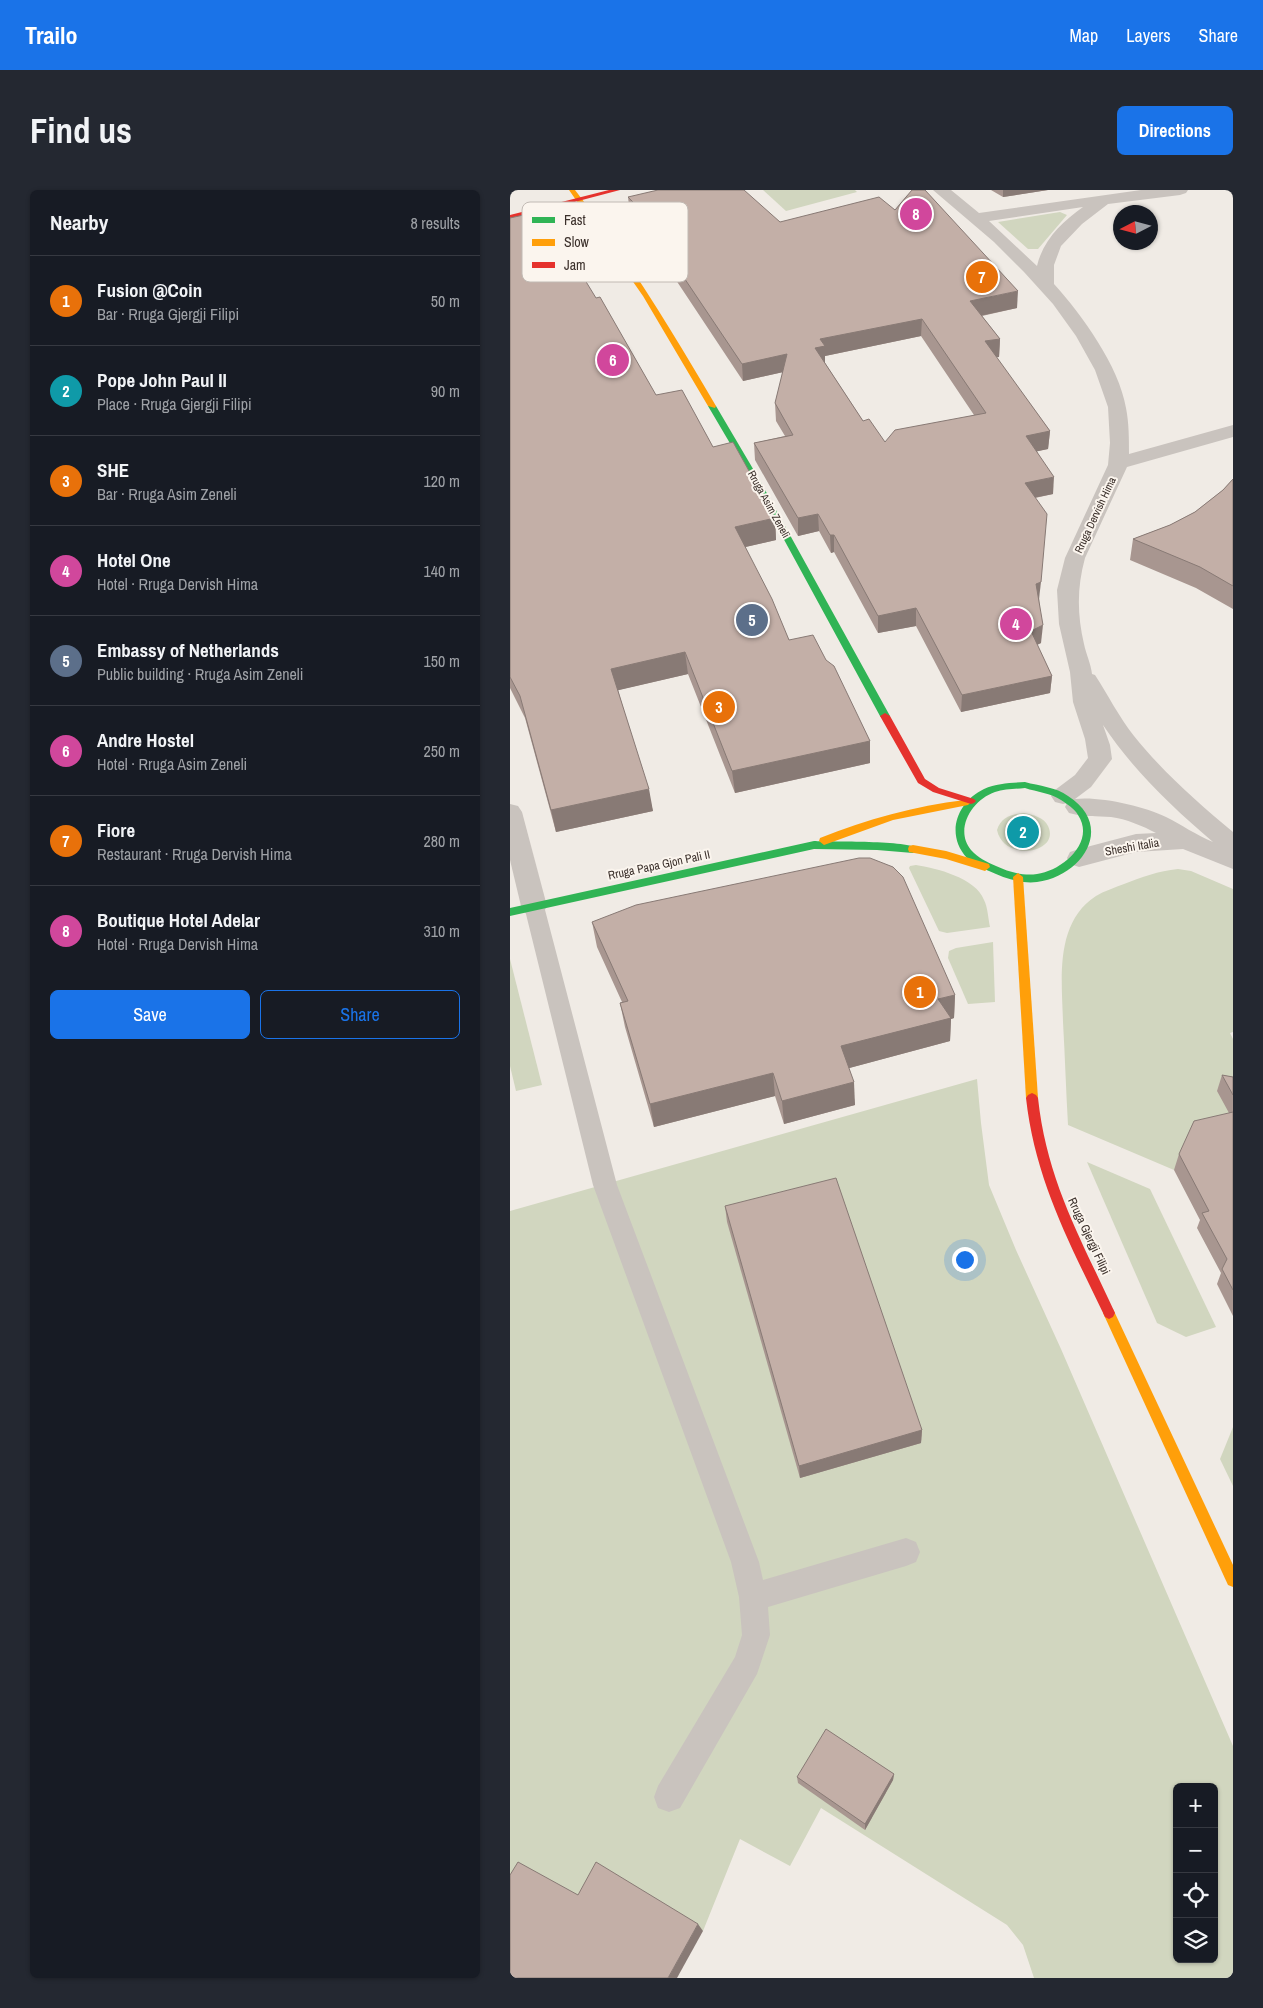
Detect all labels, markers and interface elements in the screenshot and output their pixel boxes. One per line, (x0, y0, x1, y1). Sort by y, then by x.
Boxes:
text: Trailo (25, 19, 78, 51)
text: Map (1070, 23, 1098, 48)
text: Layers (1126, 23, 1171, 48)
text: Share (1199, 23, 1238, 48)
button: Directions (1117, 106, 1233, 155)
text: Find us (30, 107, 132, 154)
pin: 8 (900, 195, 932, 233)
legend (522, 202, 688, 282)
north arrow (1113, 205, 1158, 250)
text: Nearby (50, 208, 108, 237)
text: Fast (564, 211, 586, 229)
text: 8 results (410, 212, 460, 234)
text: Slow (564, 233, 590, 251)
text: Jam (564, 256, 586, 274)
pin: 7 (966, 258, 998, 296)
text: Fusion @Coin (97, 277, 202, 303)
text: 1 (62, 290, 70, 312)
text: 50 m (431, 290, 460, 312)
text: Bar · Rruga Gjergji Filipi (97, 303, 239, 325)
pin: 6 (597, 341, 629, 379)
text: Pope John Paul II (97, 367, 227, 393)
text: 2 (62, 380, 70, 402)
text: 90 m (431, 380, 460, 402)
text: Place · Rruga Gjergji Filipi (97, 393, 252, 415)
text: SHE (97, 457, 129, 483)
street label: Rruga Asim Zeneli (745, 468, 793, 540)
text: 3 (62, 470, 70, 492)
text: 120 m (424, 470, 460, 492)
street label: Rruga Dervish Hima (1071, 475, 1119, 555)
text: Bar · Rruga Asim Zeneli (97, 483, 237, 505)
text: Hotel One (97, 547, 171, 573)
text: 4 (62, 560, 70, 582)
text: 140 m (424, 560, 460, 582)
text: Hotel · Rruga Dervish Hima (97, 573, 258, 595)
pin: 5 (736, 601, 768, 639)
pin: 4 (1000, 605, 1032, 643)
text: Embassy of Netherlands (97, 637, 279, 663)
text: 5 (62, 650, 70, 672)
text: 150 m (424, 650, 460, 672)
text: Public building · Rruga Asim Zeneli (97, 663, 303, 685)
pin: 3 (703, 688, 735, 726)
text: Andre Hostel (97, 727, 194, 753)
text: 6 (62, 740, 70, 762)
text: 250 m (424, 740, 460, 762)
text: Hotel · Rruga Asim Zeneli (97, 753, 247, 775)
pin: 2 (1007, 813, 1039, 851)
text: Fiore (97, 817, 135, 843)
text: 7 (62, 830, 70, 852)
text: 280 m (424, 830, 460, 852)
street label: Sheshi Italia (1104, 834, 1161, 860)
text: Restaurant · Rruga Dervish Hima (97, 843, 292, 865)
street label: Rruga Papa Gjon Pali II (607, 846, 711, 884)
text: Boutique Hotel Adelar (97, 907, 260, 933)
text: 8 (62, 920, 70, 942)
text: 310 m (424, 920, 460, 942)
text: Hotel · Rruga Dervish Hima (97, 933, 258, 955)
pin: 1 (904, 973, 936, 1011)
button: Save (50, 990, 250, 1039)
button: Share (260, 990, 460, 1039)
street label: Rruga Gjergji Filipi (1064, 1195, 1114, 1277)
your location (952, 1247, 978, 1273)
map controls (1173, 1783, 1218, 1963)
button: + (1173, 1783, 1218, 1828)
button: − (1173, 1828, 1218, 1873)
button: locate (1173, 1873, 1218, 1918)
button: layers (1173, 1918, 1218, 1963)

